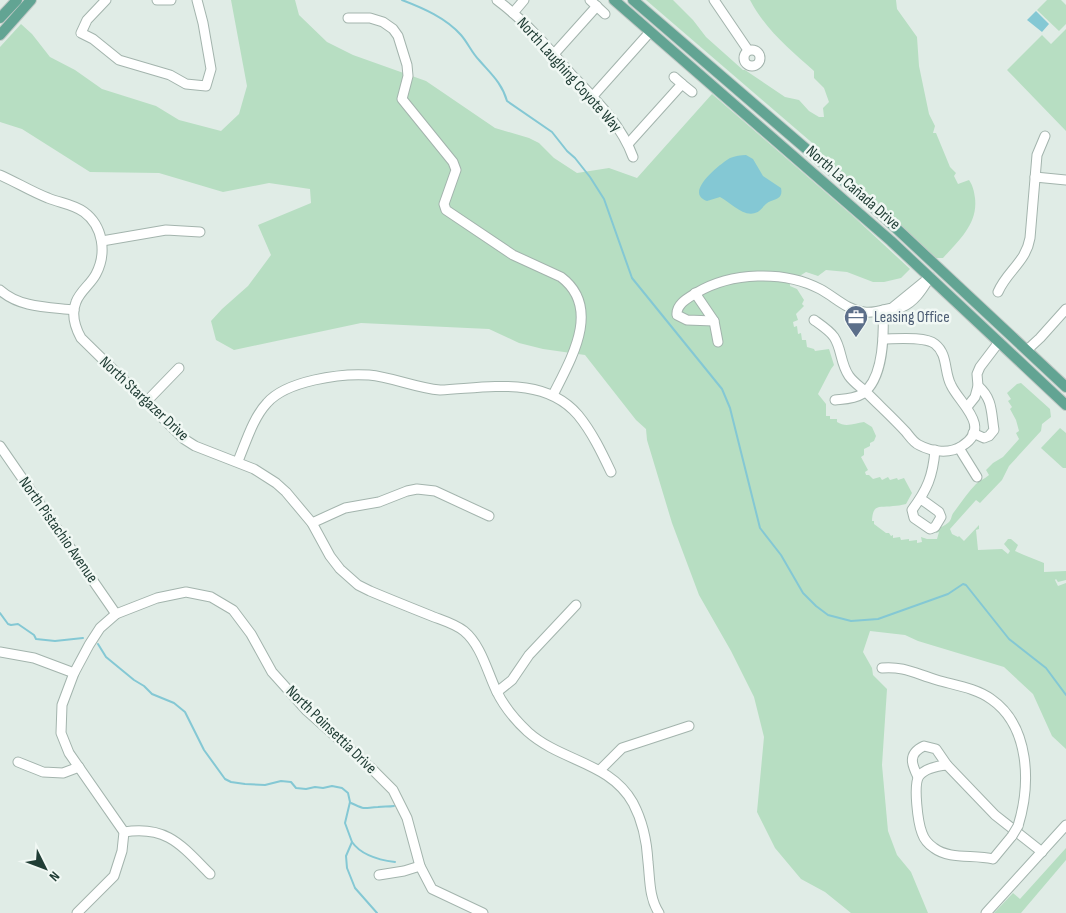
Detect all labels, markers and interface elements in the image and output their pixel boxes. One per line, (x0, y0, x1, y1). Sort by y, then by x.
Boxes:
street label: North Laughing Coyote Way (513, 14, 625, 136)
street label: North La Cañada Drive (802, 142, 904, 234)
office icon: Leasing Office (843, 304, 869, 338)
place label: Leasing Office (874, 308, 950, 327)
street label: North Stargazer Drive (95, 353, 193, 445)
street label: North Pistachio Avenue (14, 473, 102, 587)
street label: North Poinsettia Drive (282, 682, 380, 778)
north arrow (20, 843, 70, 893)
text: N (45, 868, 63, 885)

